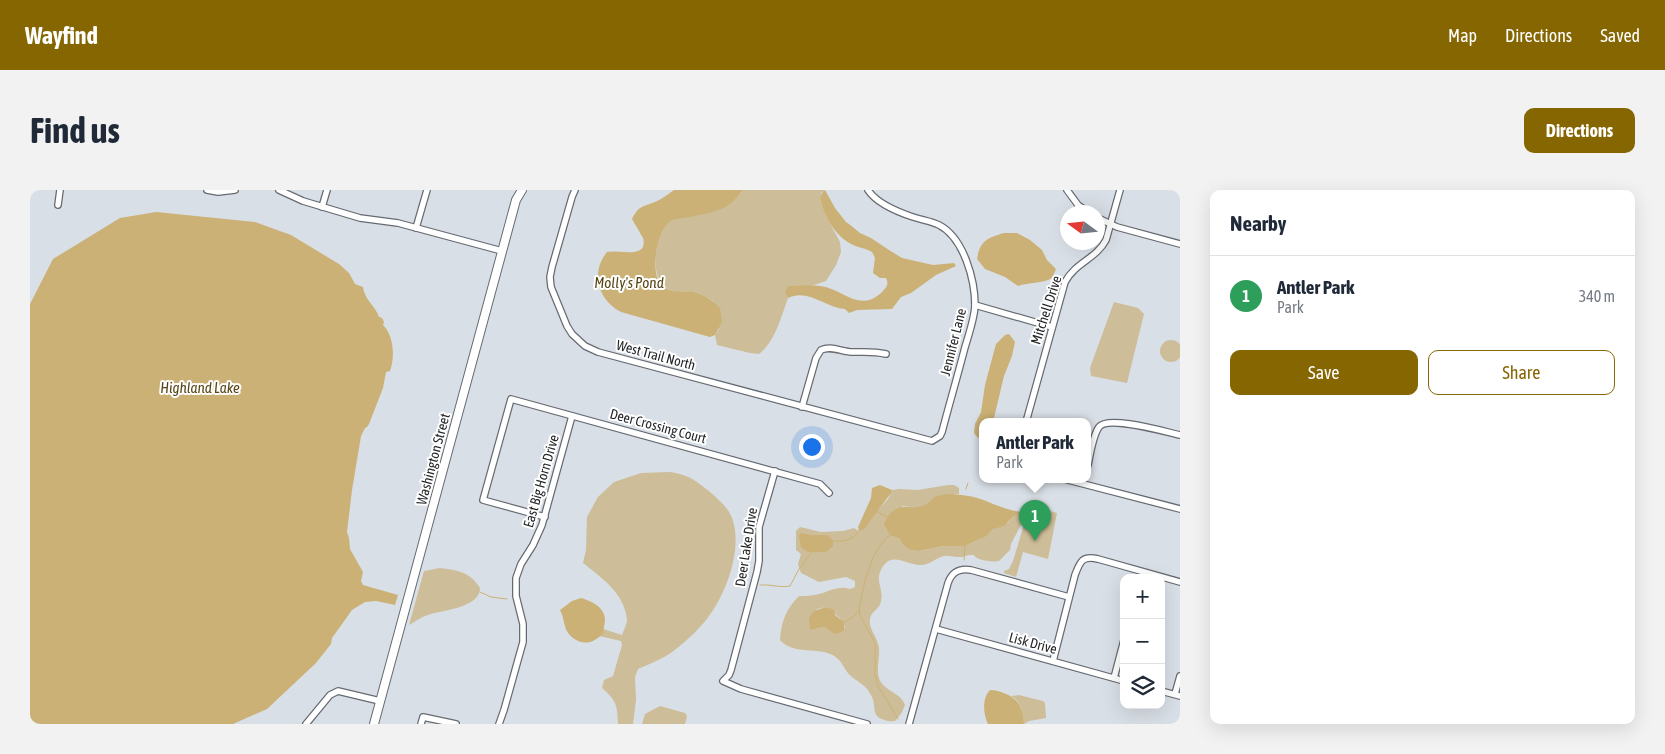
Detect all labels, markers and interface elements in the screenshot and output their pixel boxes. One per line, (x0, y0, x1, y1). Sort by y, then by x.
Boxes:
text: Wayfind (25, 22, 98, 49)
text: Map (1448, 25, 1477, 46)
text: Directions (1505, 25, 1572, 46)
text: Saved (1600, 25, 1640, 46)
button: Directions (1524, 108, 1635, 153)
text: Find us (30, 110, 120, 150)
north arrow (1060, 205, 1105, 250)
text: Nearby (1230, 211, 1286, 235)
water label: Molly's Pond (594, 274, 664, 291)
street label: Mitchell Drive (1027, 274, 1065, 346)
text: Antler Park (1277, 276, 1354, 298)
text: 1 (1242, 287, 1250, 305)
text: 340 m (1579, 287, 1615, 305)
text: Park (1277, 298, 1304, 316)
street label: Jennifer Lane (937, 307, 969, 377)
street label: West Trail North (615, 337, 697, 373)
button: Save (1230, 350, 1418, 395)
button: Share (1428, 350, 1615, 395)
water label: Highland Lake (160, 379, 240, 396)
street label: Deer Crossing Court (608, 405, 708, 447)
street label: Washington Street (413, 412, 453, 506)
popup (979, 418, 1091, 483)
text: Antler Park (996, 431, 1074, 453)
street label: East Big Horn Drive (520, 433, 562, 529)
your location (799, 434, 825, 460)
text: Park (996, 453, 1023, 471)
pin: 1 (1019, 500, 1051, 541)
street label: Deer Lake Drive (732, 506, 760, 588)
map controls (1120, 574, 1165, 709)
button: + (1120, 574, 1165, 619)
button: − (1120, 619, 1165, 664)
street label: Lisk Drive (1007, 629, 1059, 657)
button: layers (1120, 664, 1165, 709)

